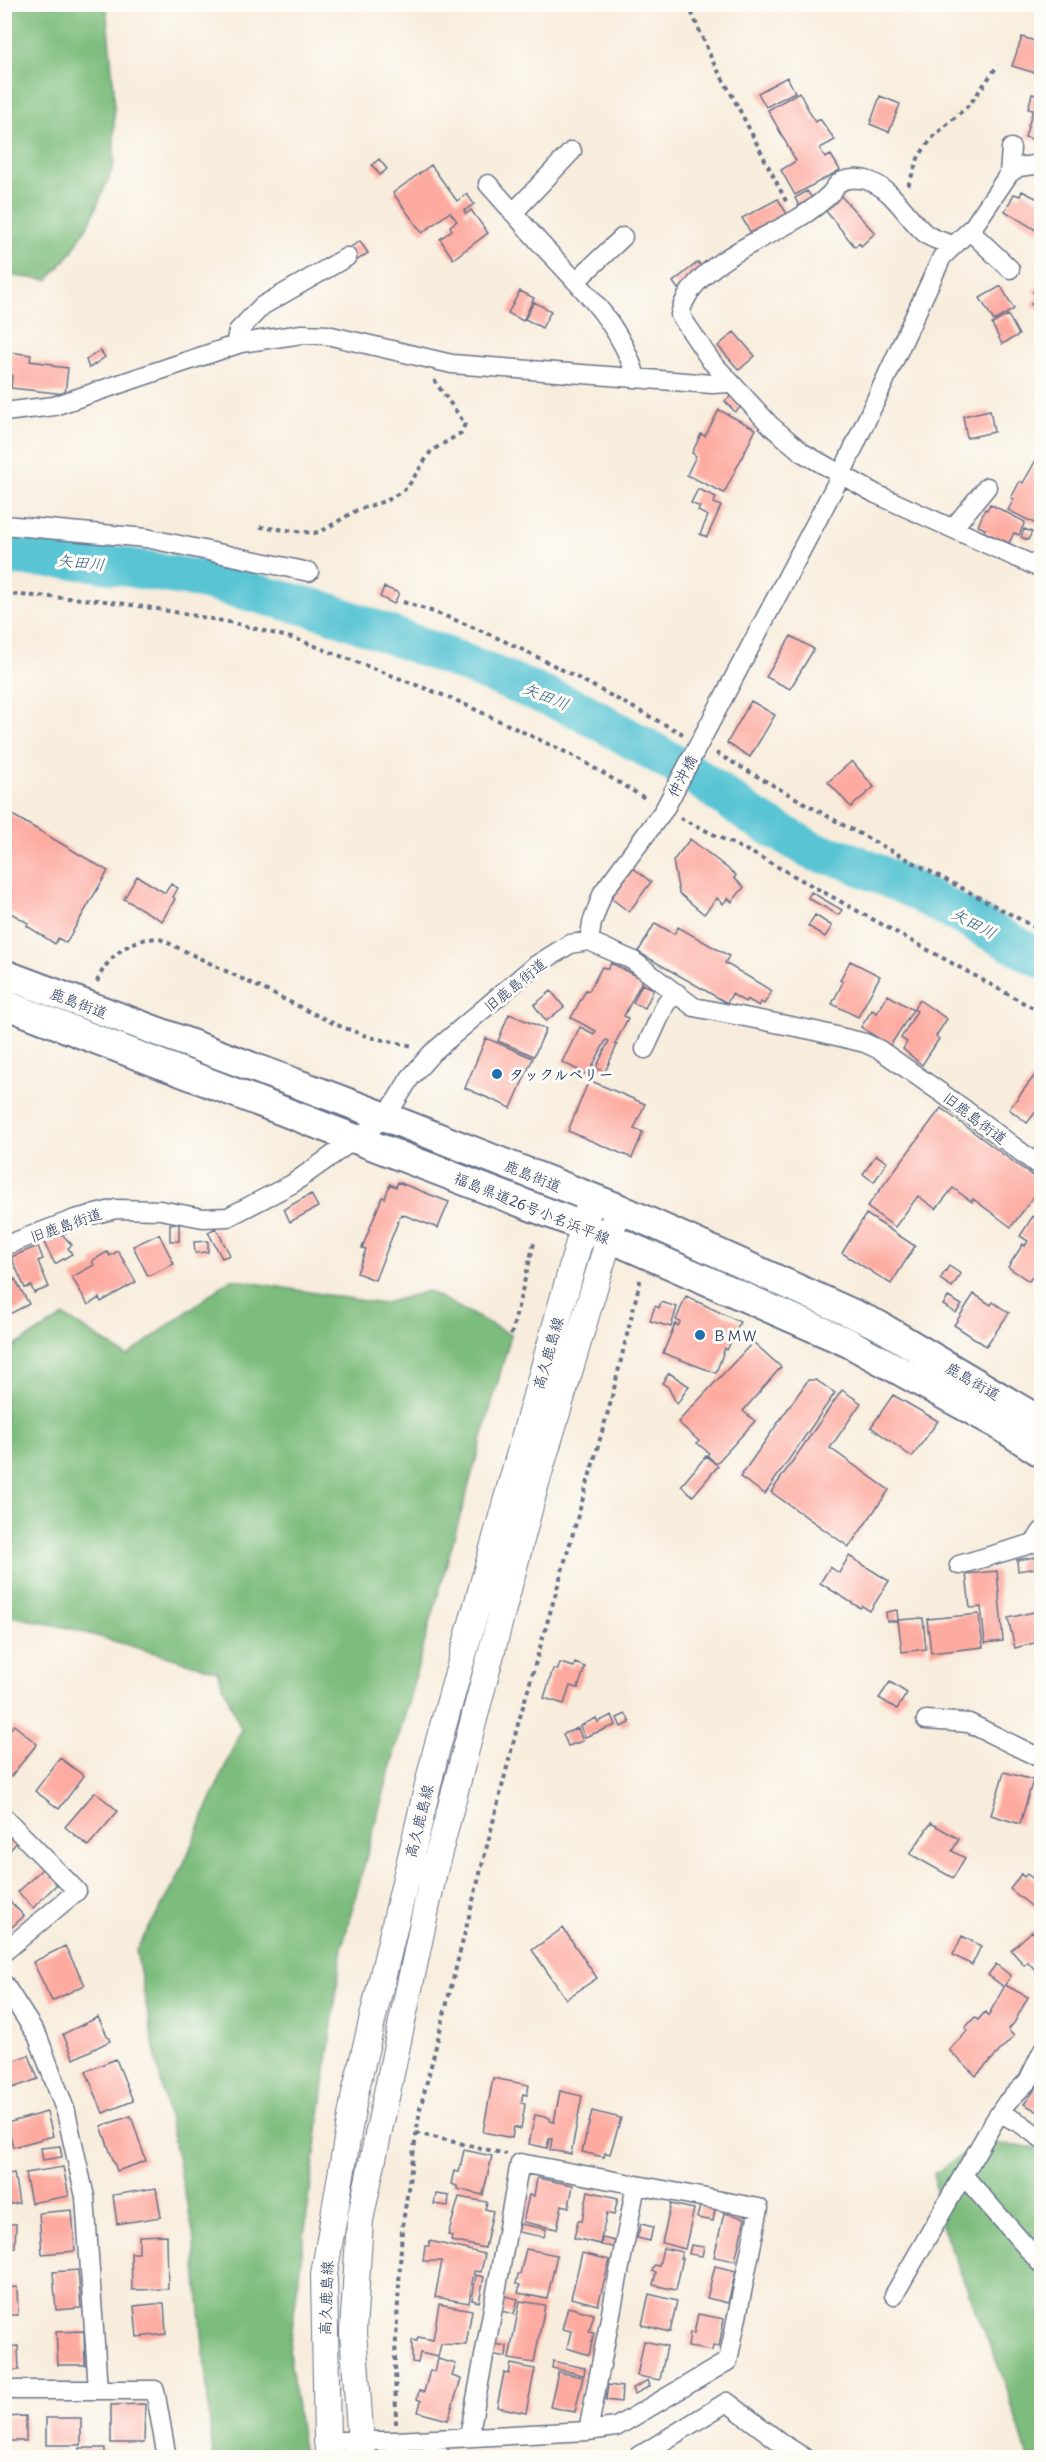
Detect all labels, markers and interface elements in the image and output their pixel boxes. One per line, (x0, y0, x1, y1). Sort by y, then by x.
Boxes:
water label: 矢田川 (56, 550, 106, 574)
water label: 矢田川 (520, 678, 572, 714)
street label: 仲沖橋 (663, 752, 701, 800)
water label: 矢田川 (948, 903, 1000, 943)
street label: 旧鹿島街道 (480, 954, 550, 1016)
street label: 鹿島街道 (48, 983, 110, 1023)
place label: タックルベリー (509, 1065, 613, 1084)
marker: タックルベリー (490, 1067, 504, 1081)
street label: 旧鹿島街道 (939, 1088, 1011, 1148)
street label: 鹿島街道 (502, 1156, 564, 1196)
street label: 福島県道26号小名浜平線 (451, 1168, 613, 1248)
street label: 旧鹿島街道 (27, 1204, 105, 1246)
street label: 高久鹿島線 (529, 1314, 567, 1392)
place label: ＢＭＷ (712, 1326, 757, 1345)
marker: ＢＭＷ (693, 1328, 707, 1342)
street label: 鹿島街道 (942, 1358, 1004, 1404)
street label: 高久鹿島線 (401, 1782, 437, 1860)
street label: 高久鹿島線 (315, 2260, 337, 2336)

